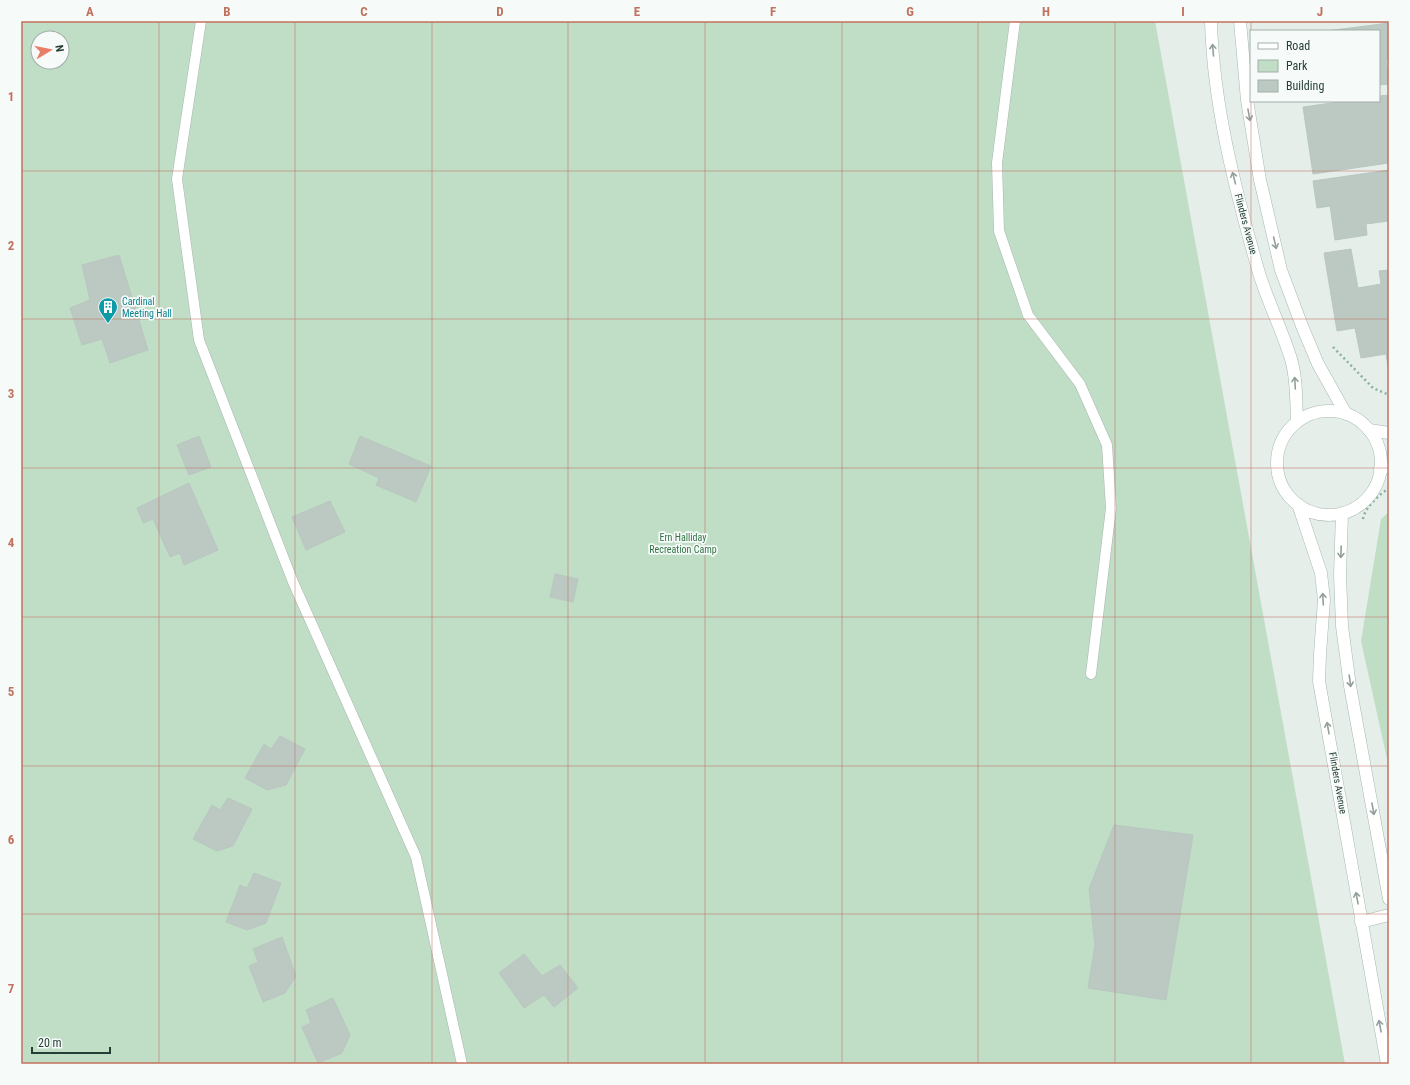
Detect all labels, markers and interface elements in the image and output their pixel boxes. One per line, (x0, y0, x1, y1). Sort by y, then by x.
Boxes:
text: A (86, 4, 94, 19)
text: B (223, 4, 231, 19)
text: C (360, 4, 368, 19)
text: D (496, 4, 504, 19)
text: E (634, 4, 641, 19)
text: F (770, 4, 776, 19)
text: G (906, 4, 914, 19)
text: H (1042, 4, 1050, 19)
text: I (1181, 4, 1185, 19)
text: J (1317, 4, 1323, 19)
north arrow (30, 30, 70, 70)
legend (1250, 30, 1380, 102)
text: Road (1286, 39, 1310, 53)
text: N (52, 44, 66, 53)
one-way arrow (1210, 44, 1217, 57)
text: Park (1286, 59, 1308, 73)
text: Building (1286, 79, 1324, 93)
text: 1 (8, 89, 14, 104)
one-way arrow (1245, 109, 1253, 122)
one-way arrow (1230, 172, 1237, 185)
street label: Flinders Avenue (1233, 192, 1259, 256)
one-way arrow (1272, 236, 1279, 249)
text: 2 (8, 238, 15, 253)
building icon: Cardinal Meeting Hall (97, 296, 119, 324)
place label: Cardinal Meeting Hall (122, 296, 172, 319)
one-way arrow (1291, 377, 1299, 390)
text: 3 (8, 386, 14, 401)
park label: Ern Halliday Recreation Camp (649, 532, 717, 555)
text: 4 (8, 535, 15, 550)
one-way arrow (1338, 545, 1345, 558)
one-way arrow (1320, 593, 1327, 606)
one-way arrow (1346, 674, 1354, 687)
text: 5 (8, 684, 15, 699)
one-way arrow (1324, 722, 1332, 735)
street label: Flinders Avenue (1327, 751, 1349, 815)
one-way arrow (1369, 802, 1377, 815)
text: 6 (8, 832, 15, 847)
one-way arrow (1353, 892, 1361, 905)
text: 7 (8, 981, 15, 996)
one-way arrow (1376, 1020, 1384, 1033)
scale bar (32, 1029, 110, 1055)
text: 20 m (38, 1036, 62, 1050)

